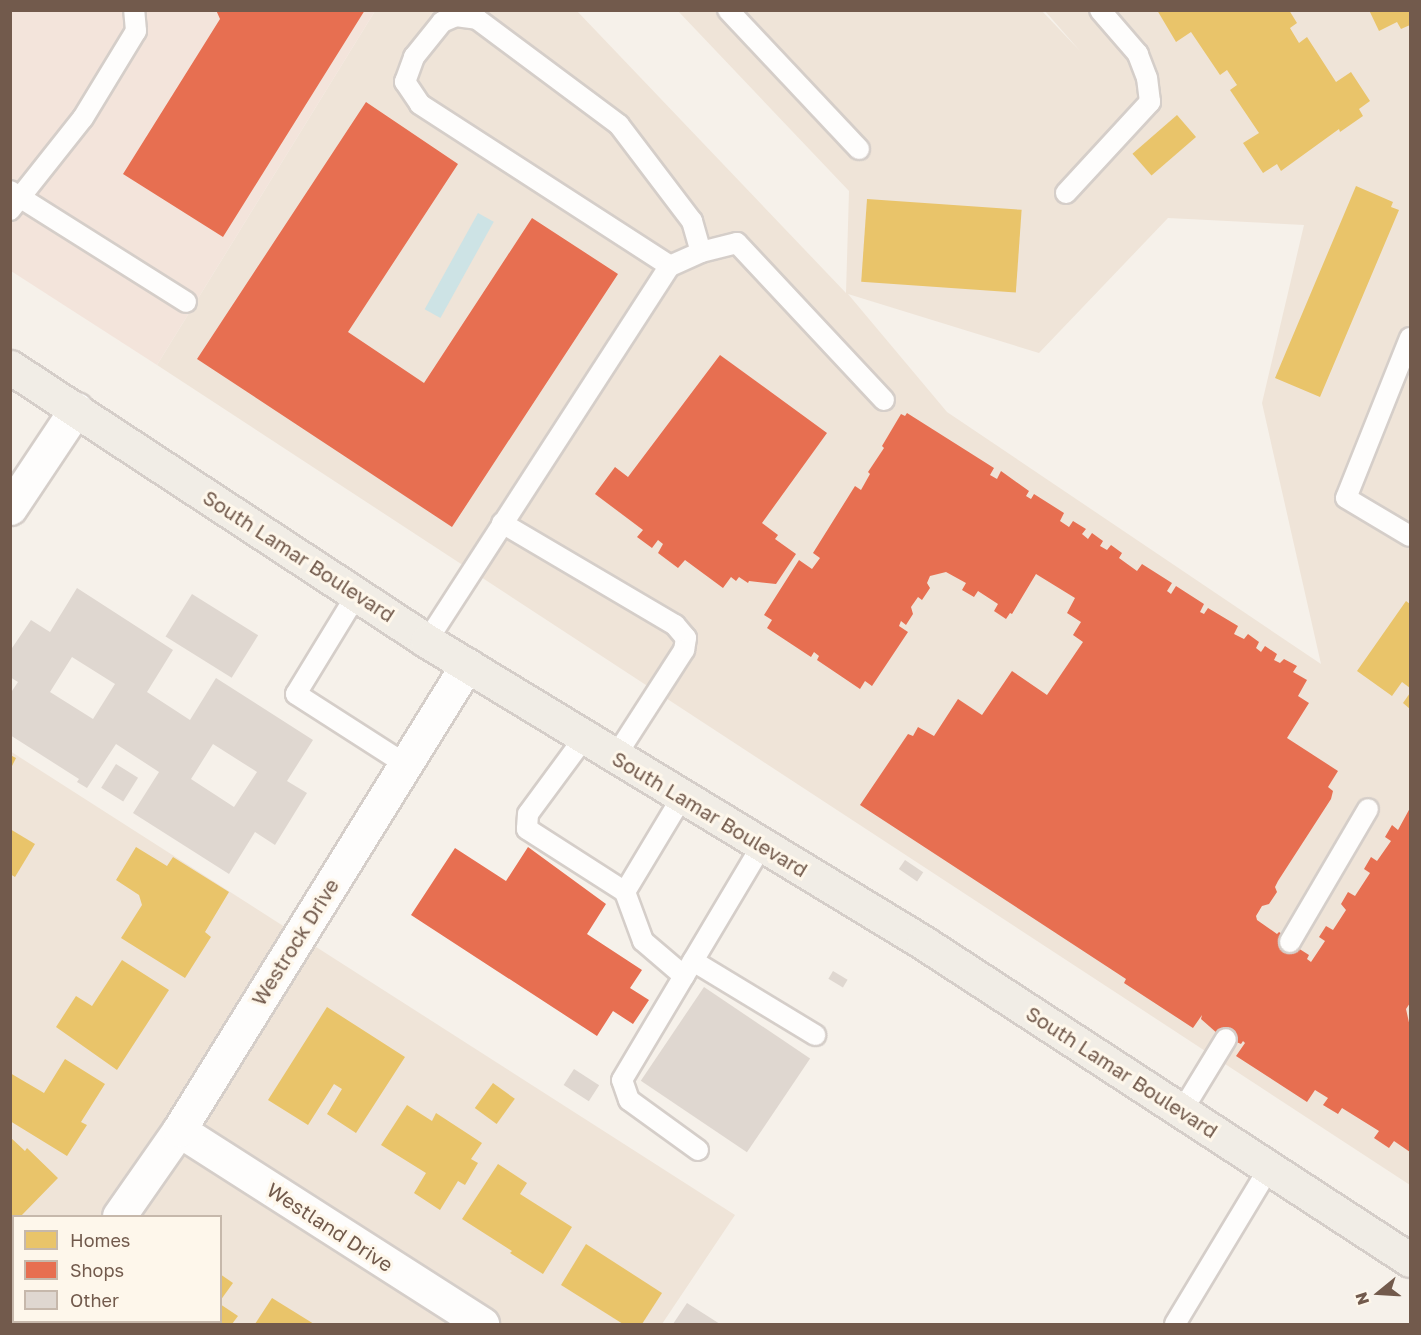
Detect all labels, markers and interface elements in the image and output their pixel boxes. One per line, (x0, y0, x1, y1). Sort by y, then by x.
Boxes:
street label: South Lamar Boulevard (199, 485, 399, 627)
street label: South Lamar Boulevard (608, 746, 812, 882)
street label: Westrock Drive (246, 874, 344, 1010)
street label: South Lamar Boulevard (1022, 1001, 1222, 1143)
street label: Westland Drive (262, 1177, 398, 1277)
legend (12, 1215, 222, 1323)
text: Homes (70, 1229, 130, 1251)
text: Shops (70, 1259, 124, 1281)
north arrow (1349, 1263, 1409, 1323)
text: Other (70, 1289, 119, 1311)
text: N (1350, 1290, 1373, 1307)

